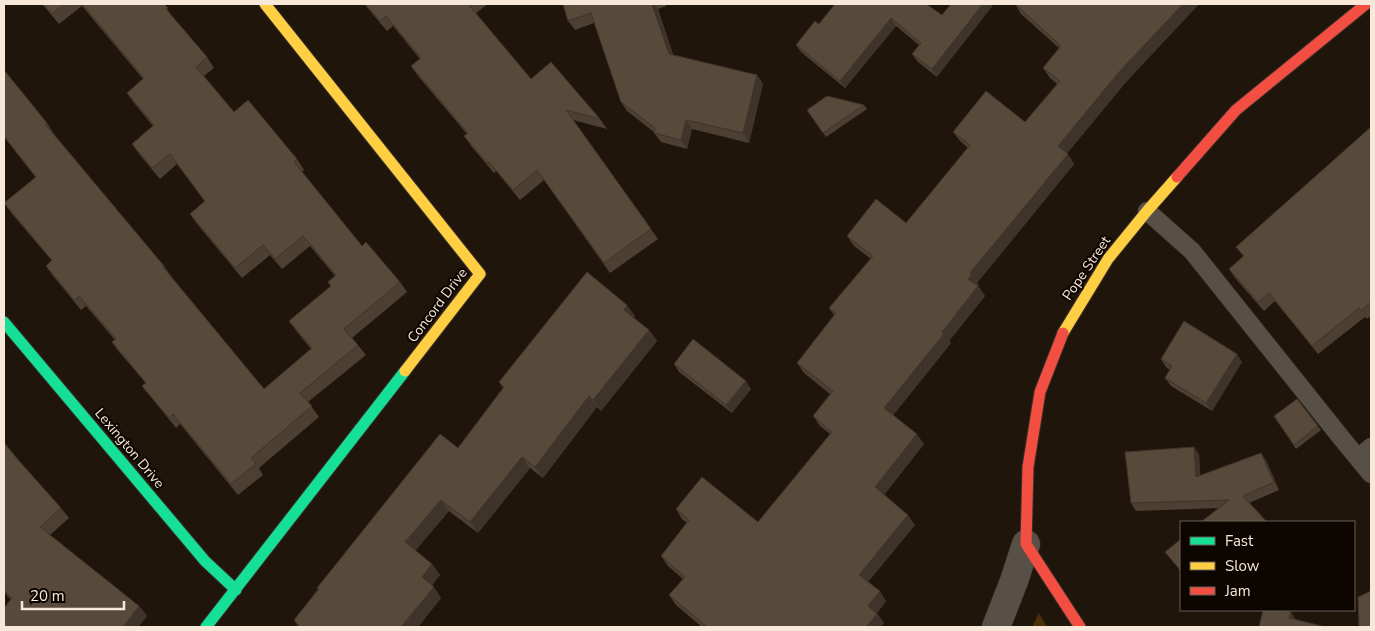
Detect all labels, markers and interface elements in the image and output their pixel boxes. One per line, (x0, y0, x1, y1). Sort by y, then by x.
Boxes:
street label: Pope Street (1058, 232, 1115, 304)
street label: Concord Drive (403, 264, 472, 346)
street label: Lexington Drive (91, 404, 169, 492)
legend (1180, 521, 1355, 611)
text: Fast (1225, 531, 1254, 551)
text: Slow (1225, 556, 1260, 576)
scale bar (22, 578, 125, 610)
text: Jam (1224, 581, 1251, 601)
text: 20 m (30, 586, 65, 606)

